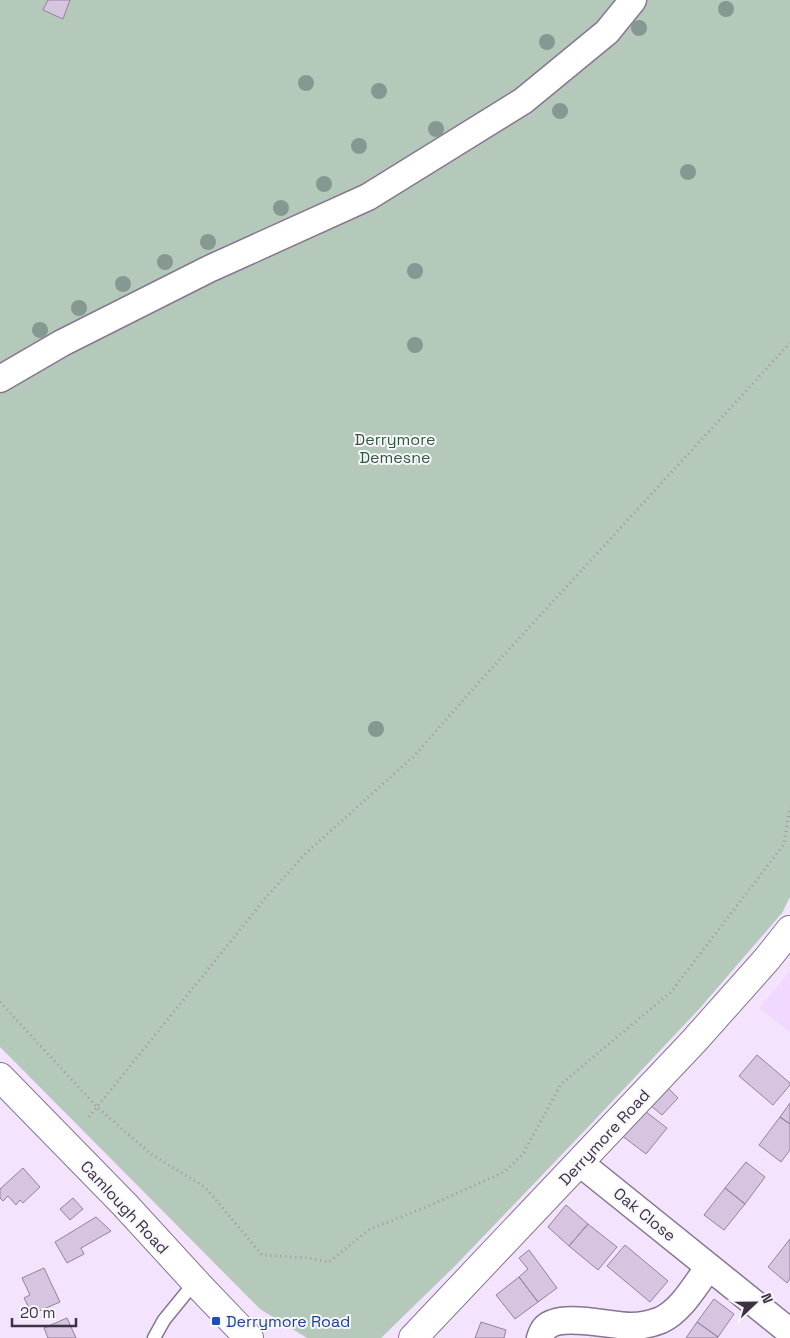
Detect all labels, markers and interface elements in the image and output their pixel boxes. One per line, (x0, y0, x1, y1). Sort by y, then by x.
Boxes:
park label: Derrymore Demesne (355, 429, 435, 468)
street label: Derrymore Road (554, 1085, 654, 1190)
street label: Camlough Road (76, 1156, 173, 1258)
street label: Oak Close (609, 1183, 680, 1246)
north arrow (730, 1278, 780, 1328)
text: N (757, 1290, 777, 1306)
scale bar (12, 1296, 76, 1328)
text: 20 m (20, 1303, 55, 1322)
place label: Derrymore Road (226, 1311, 350, 1332)
marker: Derrymore Road (210, 1315, 222, 1327)

